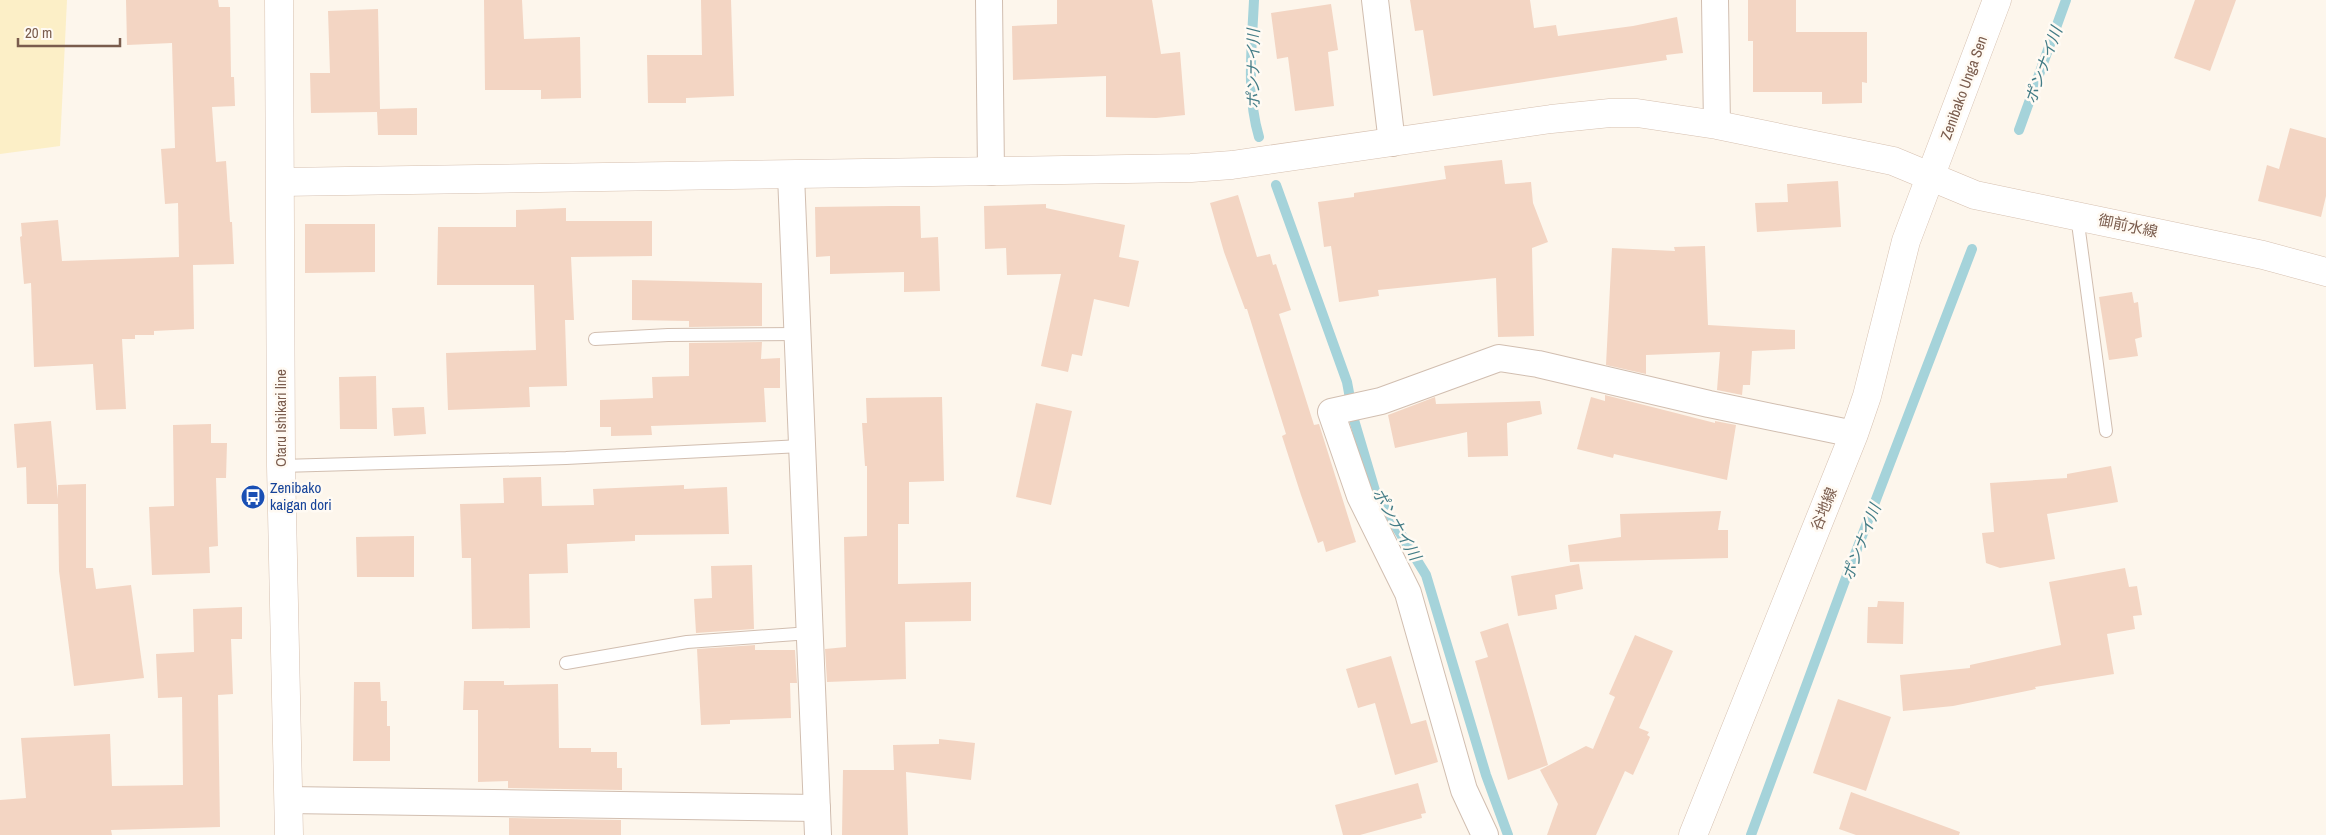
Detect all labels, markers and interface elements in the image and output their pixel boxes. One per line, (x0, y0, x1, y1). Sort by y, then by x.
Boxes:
scale bar (18, 15, 120, 47)
text: 20 m (25, 22, 52, 43)
water label: ポンナイ川 (2019, 22, 2068, 106)
water label: ポンナイ川 (1242, 27, 1264, 109)
street label: Zenibako Unga Sen (1935, 33, 1992, 143)
street label: 御前水線 (2097, 209, 2160, 242)
street label: Otaru Ishikari line (270, 369, 291, 467)
place label: Zenibako kaigan dori (270, 477, 332, 515)
bus stop icon: Zenibako kaigan dori (240, 484, 266, 510)
water label: ポンナイ川 (1367, 484, 1428, 566)
street label: 谷地線 (1805, 484, 1842, 534)
water label: ポンナイ川 (1836, 499, 1886, 583)

